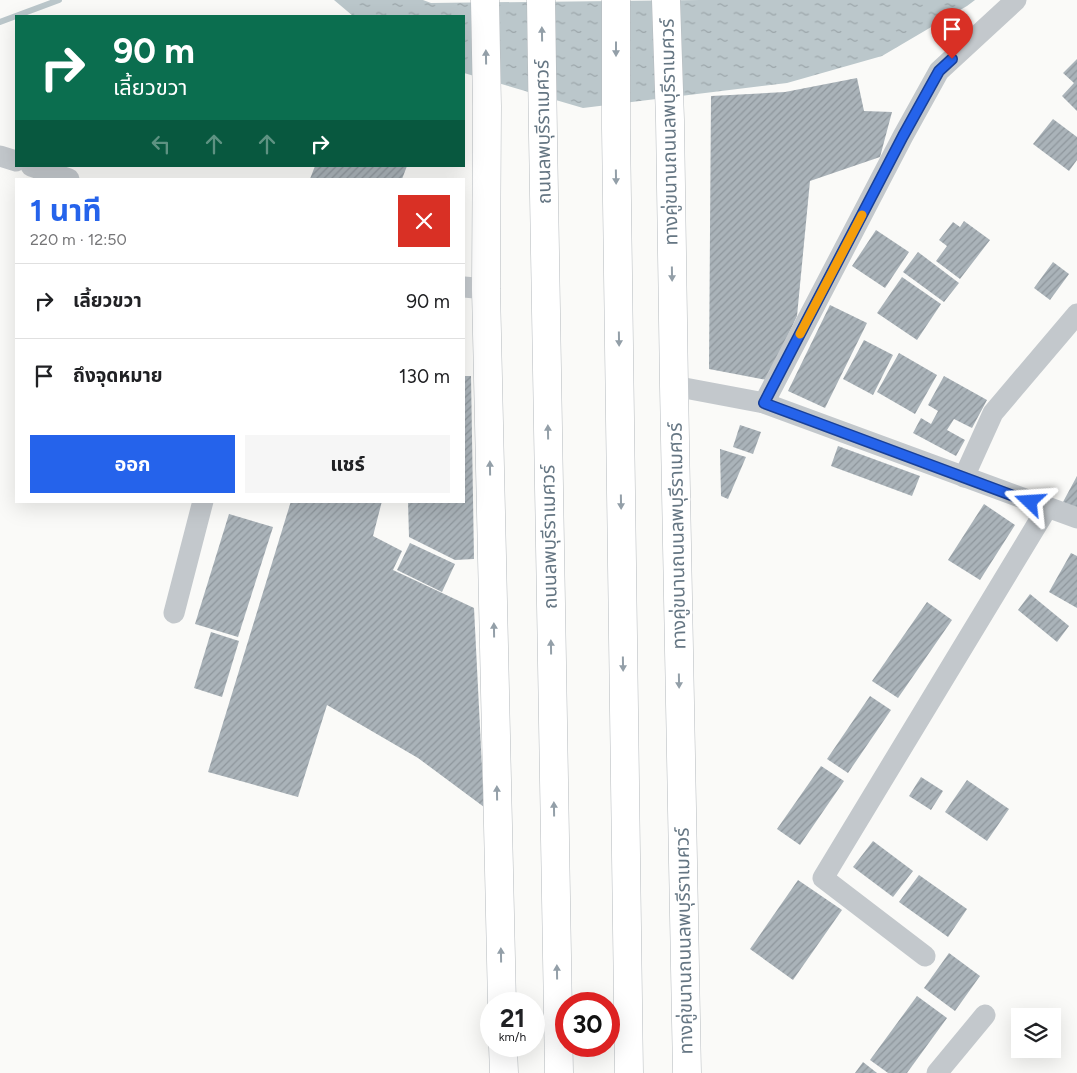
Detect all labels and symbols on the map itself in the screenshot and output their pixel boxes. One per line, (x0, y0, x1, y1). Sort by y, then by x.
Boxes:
pin (931, 8, 973, 59)
street label: ทางคู่ขนานถนนลพบุรีราเมศวร์ (656, 17, 683, 246)
one-way arrow (538, 26, 546, 42)
one-way arrow (612, 41, 620, 57)
one-way arrow (482, 49, 490, 65)
street label: ถนนลพบุรีราเมศวร์ (530, 59, 556, 204)
one-way arrow (613, 169, 621, 185)
one-way arrow (669, 266, 677, 282)
one-way arrow (615, 331, 623, 347)
street label: ทางคู่ขนานถนนลพบุรีราเมศวร์ (664, 421, 691, 650)
one-way arrow (544, 424, 552, 440)
one-way arrow (486, 459, 494, 475)
street label: ถนนลพบุรีราเมศวร์ (536, 464, 562, 609)
position arrow (1003, 475, 1055, 527)
one-way arrow (617, 494, 625, 510)
one-way arrow (489, 622, 497, 638)
one-way arrow (547, 639, 555, 655)
one-way arrow (619, 656, 627, 672)
one-way arrow (676, 673, 684, 689)
one-way arrow (493, 784, 501, 800)
one-way arrow (550, 801, 558, 817)
street label: ทางคู่ขนานถนนลพบุรีราเมศวร์ (671, 826, 698, 1055)
one-way arrow (497, 947, 505, 963)
one-way arrow (553, 964, 561, 980)
speed limit sign: 30 (555, 992, 620, 1057)

